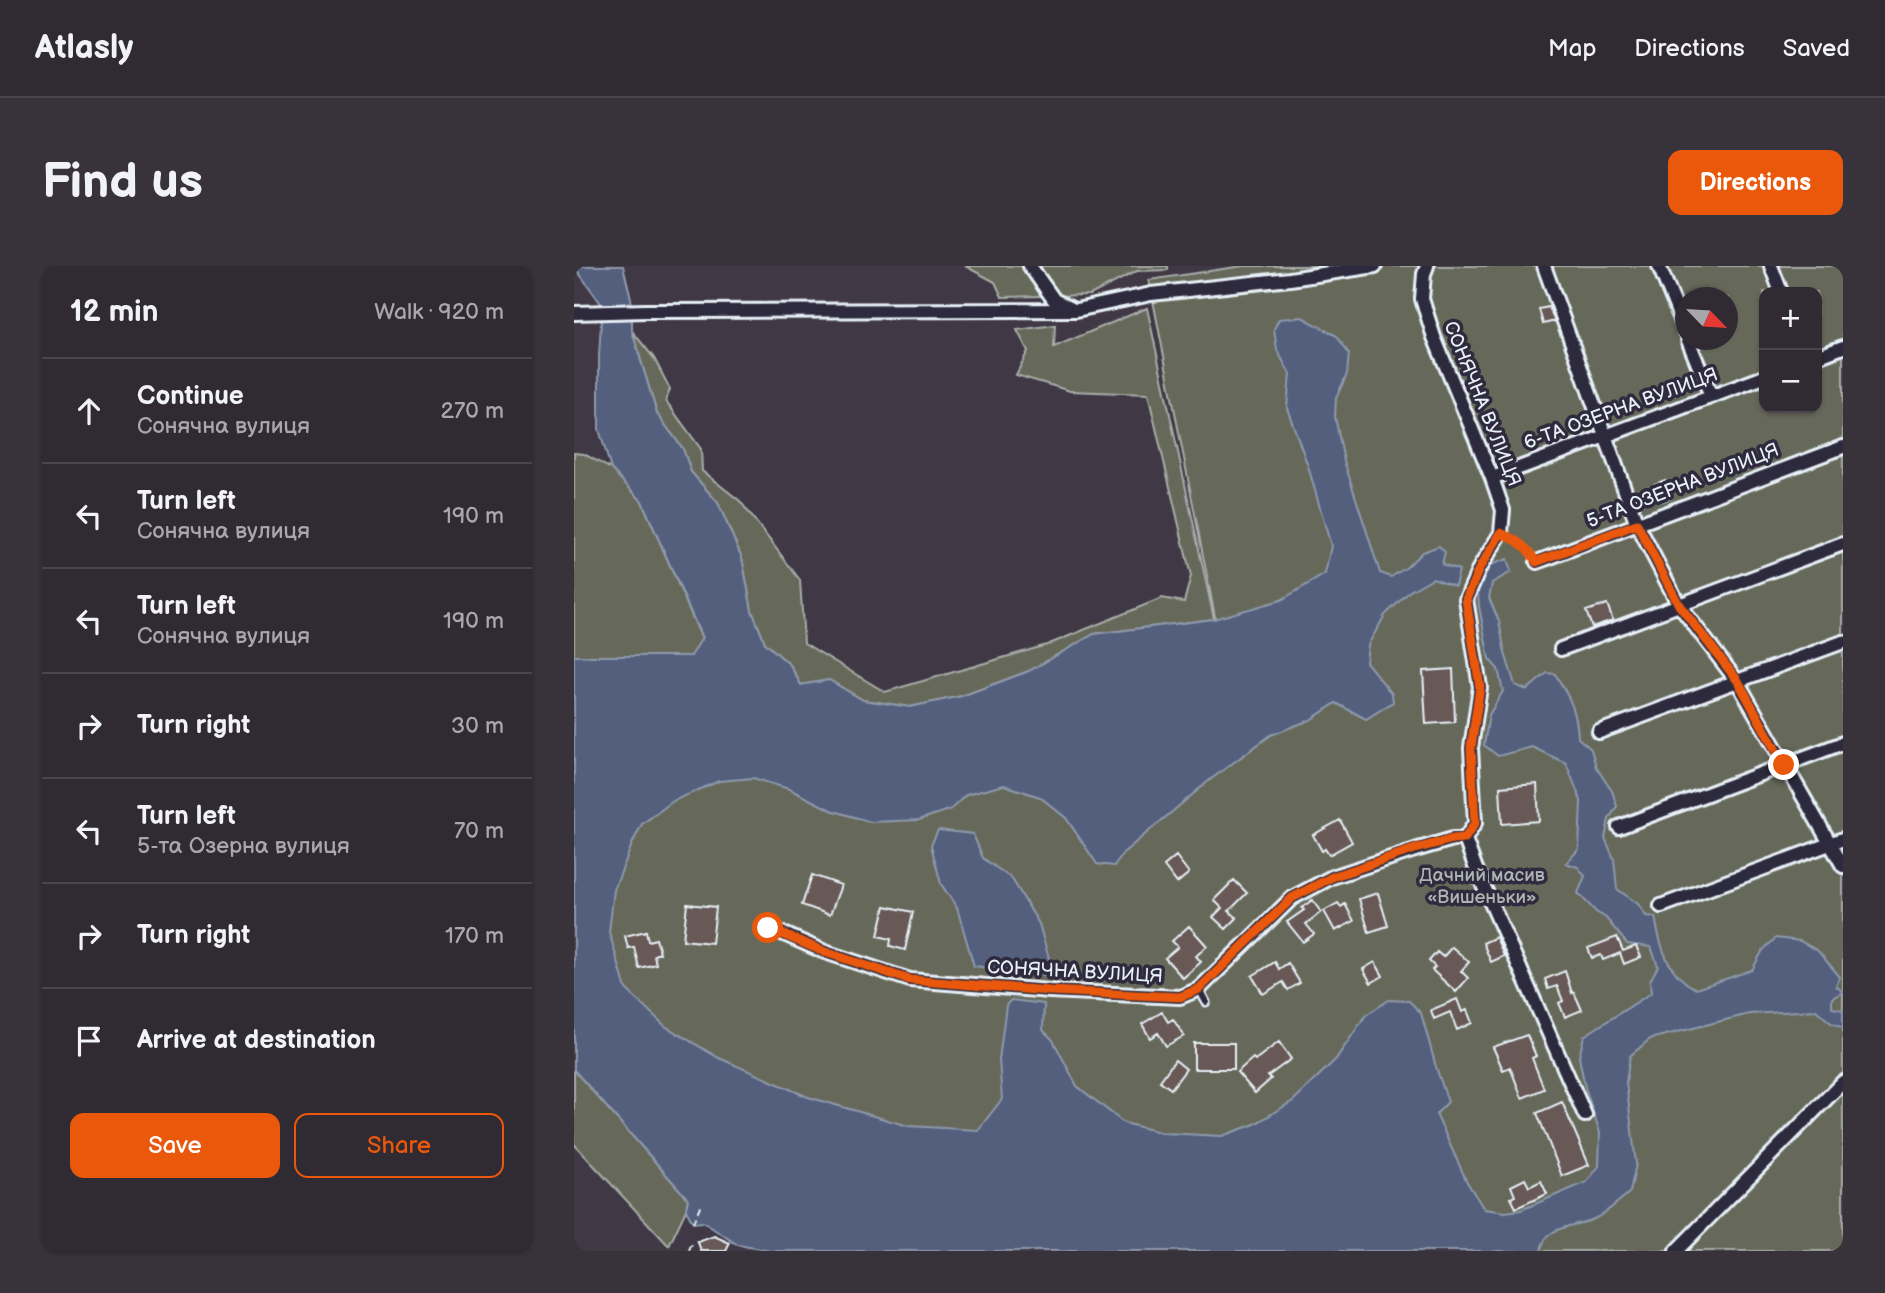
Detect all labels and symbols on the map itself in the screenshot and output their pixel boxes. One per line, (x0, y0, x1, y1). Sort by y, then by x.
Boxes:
north arrow (1675, 287, 1738, 350)
street label: СОНЯЧНА ВУЛИЦЯ (1438, 318, 1526, 490)
street label: 6-ТА ОЗЕРНА ВУЛИЦЯ (1521, 363, 1721, 455)
street label: 5-ТА ОЗЕРНА ВУЛИЦЯ (1584, 439, 1782, 533)
route end (1768, 749, 1799, 780)
park label: Дачний масив «Вишеньки» (1419, 864, 1545, 909)
route start (752, 912, 783, 943)
street label: СОНЯЧНА ВУЛИЦЯ (987, 956, 1163, 988)

